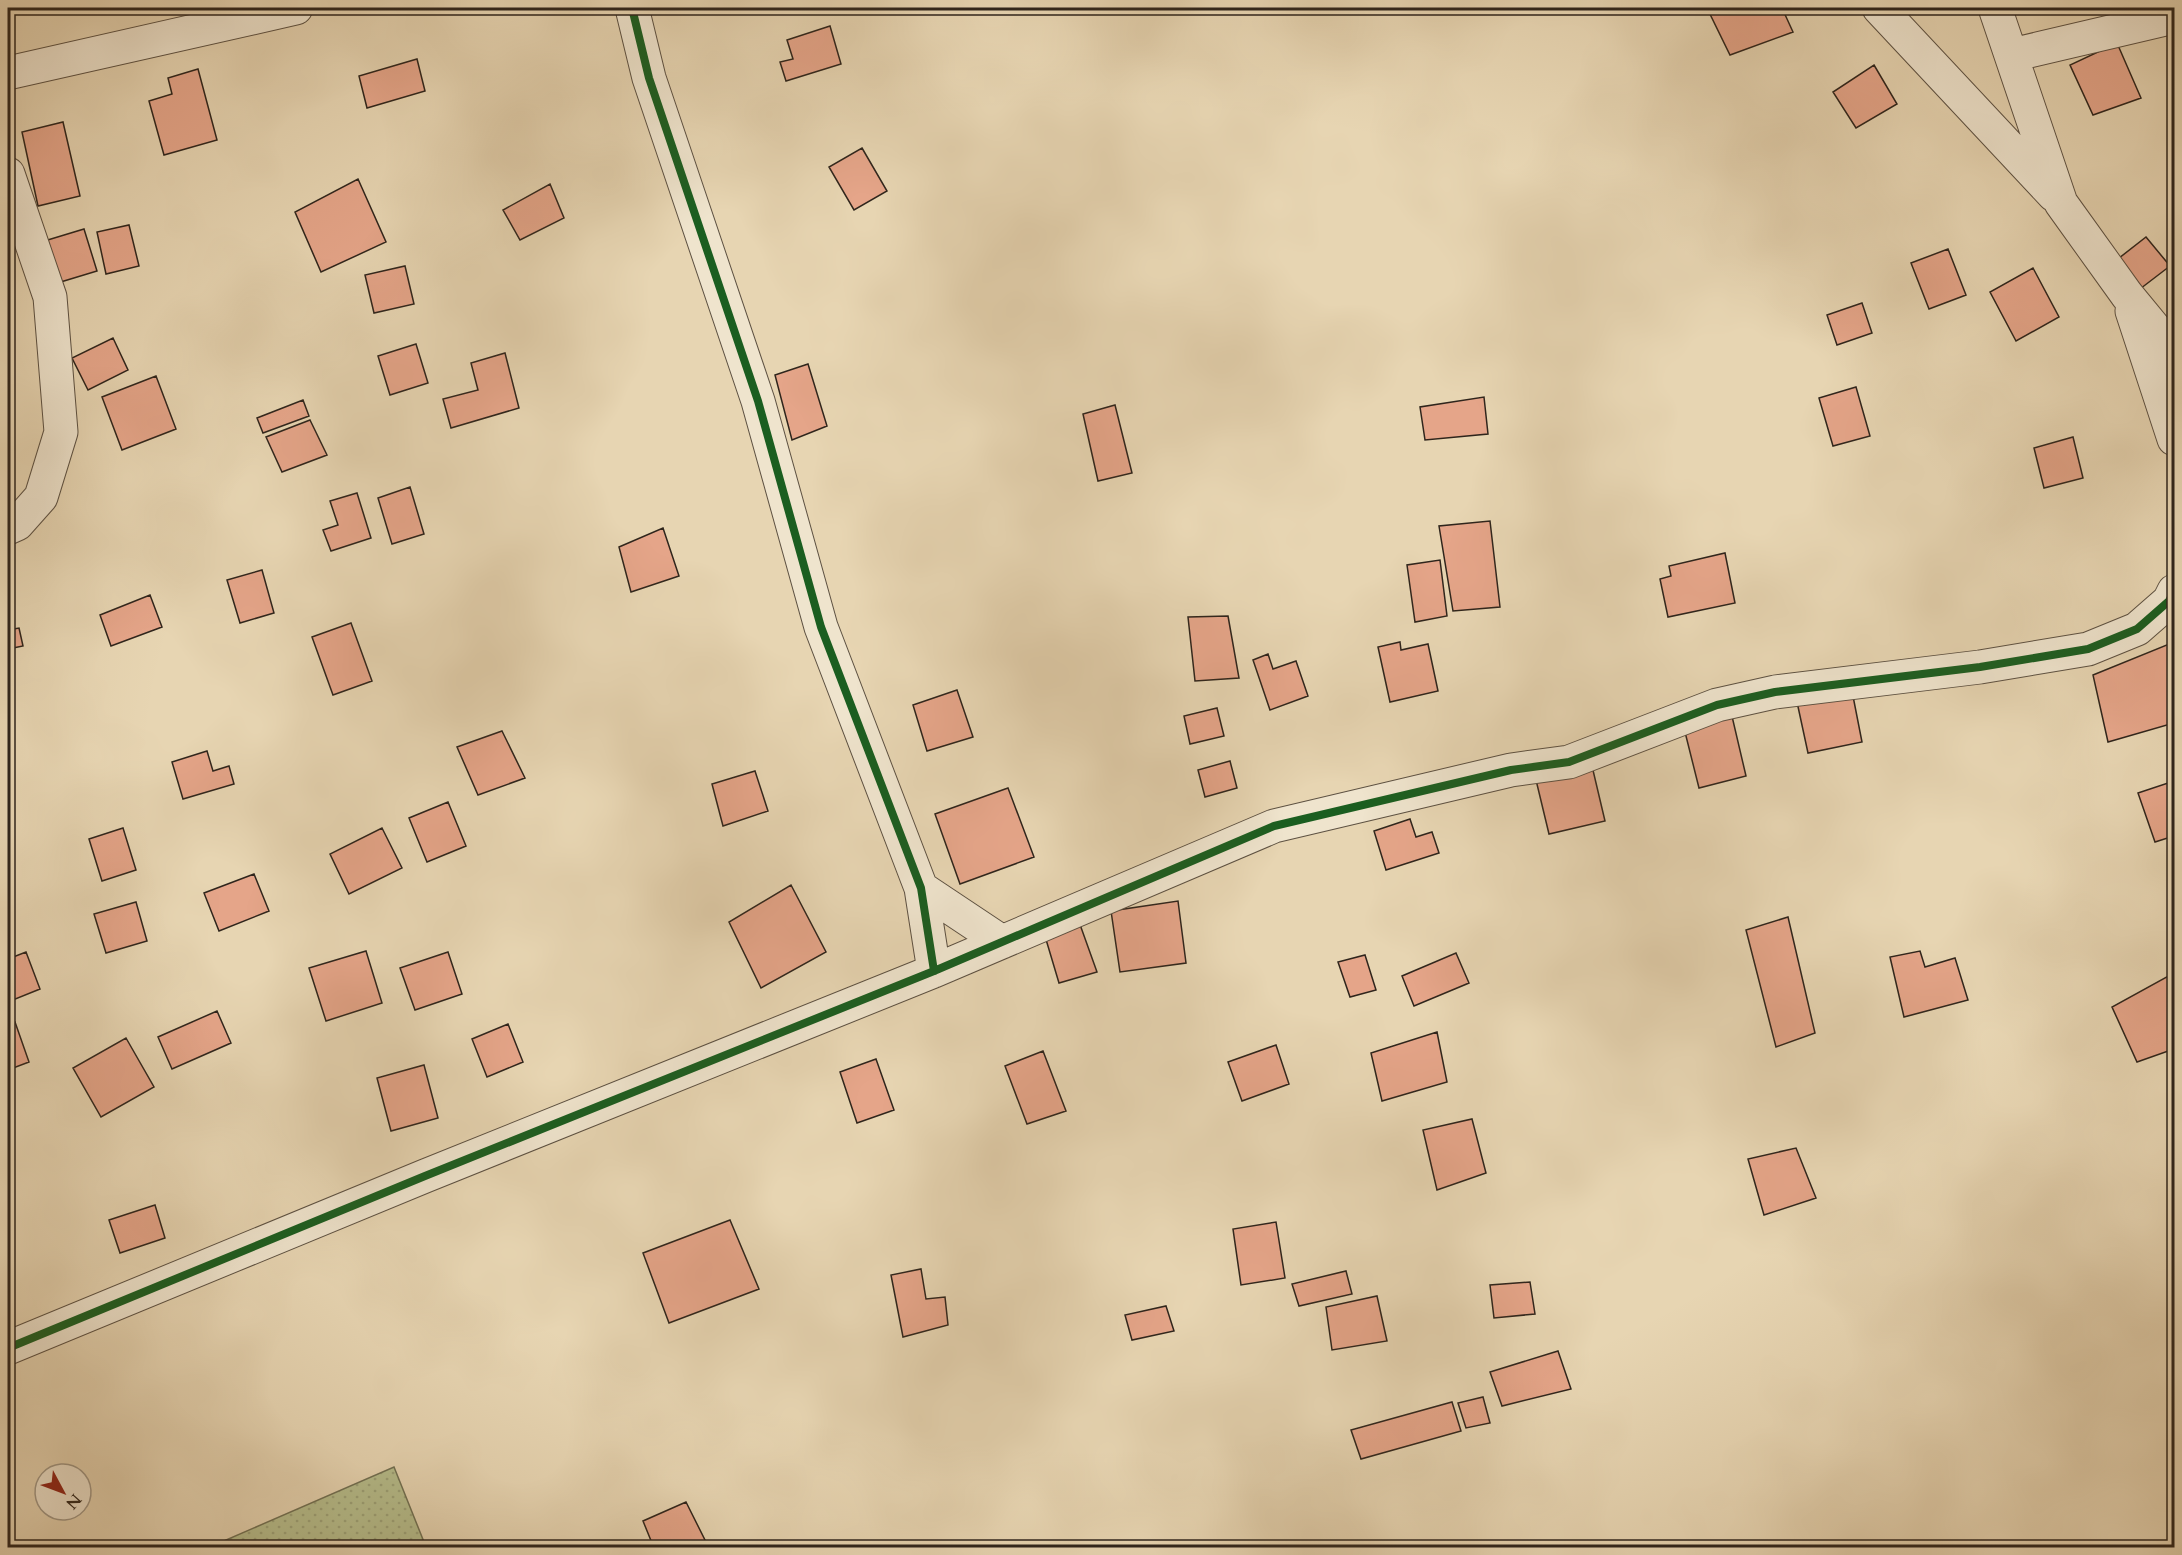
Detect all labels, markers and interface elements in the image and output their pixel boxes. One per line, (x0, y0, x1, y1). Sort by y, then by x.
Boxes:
north arrow (33, 1462, 93, 1522)
text: N (61, 1489, 86, 1514)

